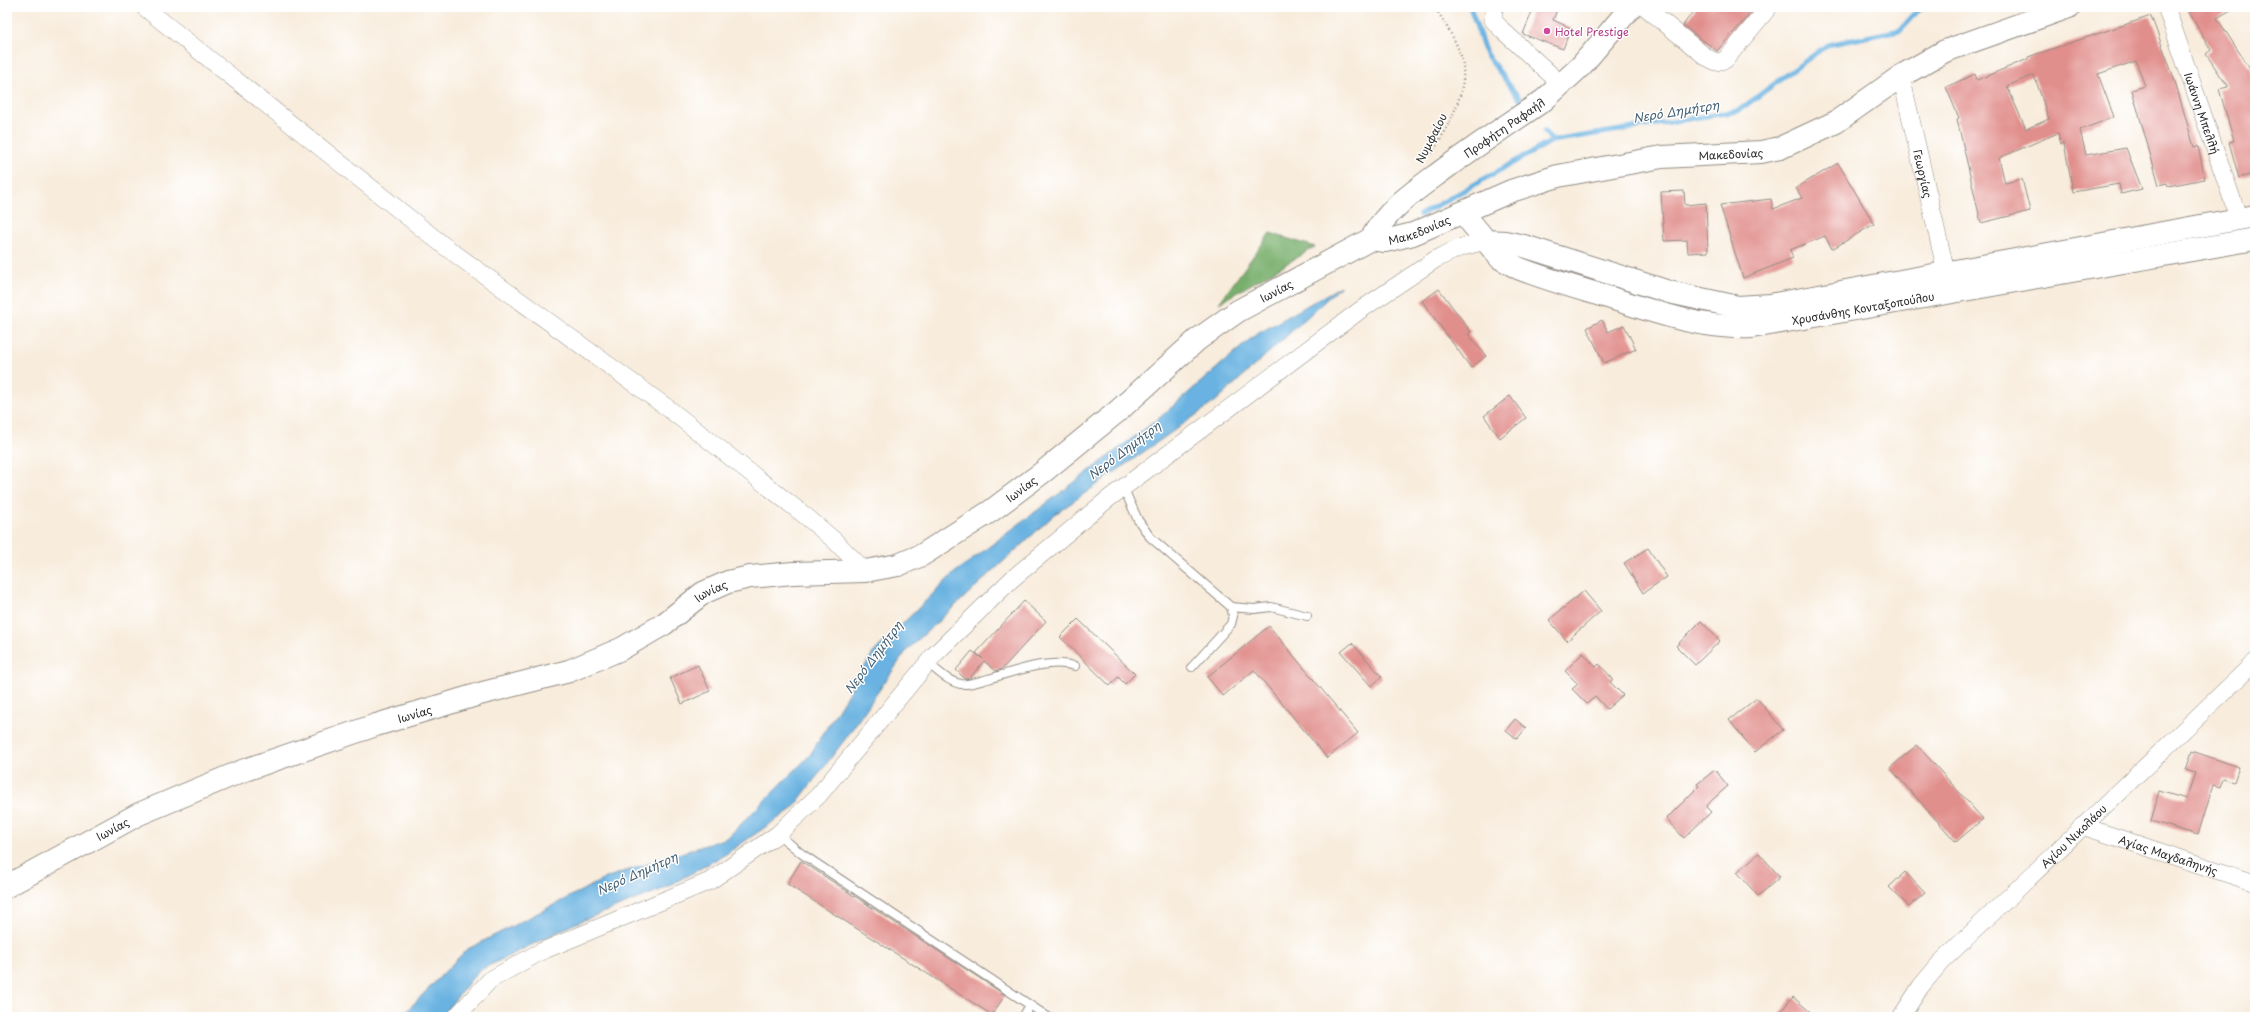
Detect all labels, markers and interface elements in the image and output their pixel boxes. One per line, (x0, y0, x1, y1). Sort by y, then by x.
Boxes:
place label: Hotel Prestige (1555, 23, 1629, 40)
marker: Hotel Prestige (1542, 26, 1552, 36)
street label: Ιωάννη Μπελλή (2181, 70, 2224, 156)
street label: Προφήτη Ραφαήλ (1460, 93, 1548, 161)
water label: Νερό Δημήτρη (1632, 95, 1720, 127)
street label: Νυμφαίου (1411, 110, 1451, 166)
street label: Μακεδονίας (1698, 143, 1764, 164)
street label: Γεωργίας (1910, 147, 1937, 200)
street label: Μακεδονίας (1386, 210, 1453, 248)
street label: Ιωνίας (1257, 274, 1296, 306)
street label: Χρυσάνθης Κονταξοπούλου (1790, 287, 1936, 328)
water label: Νερό Δημήτρη (1084, 417, 1164, 483)
street label: Ιωνίας (1002, 471, 1040, 506)
street label: Ιωνίας (690, 575, 730, 606)
water label: Νερό Δημήτρη (840, 617, 906, 697)
street label: Ιωνίας (395, 700, 434, 727)
street label: Αγίου Νικολάου (2036, 800, 2110, 871)
street label: Ιωνίας (93, 813, 132, 844)
street label: Αγίας Μαγδαληνής (2117, 830, 2221, 879)
water label: Νερό Δημήτρη (594, 847, 680, 899)

